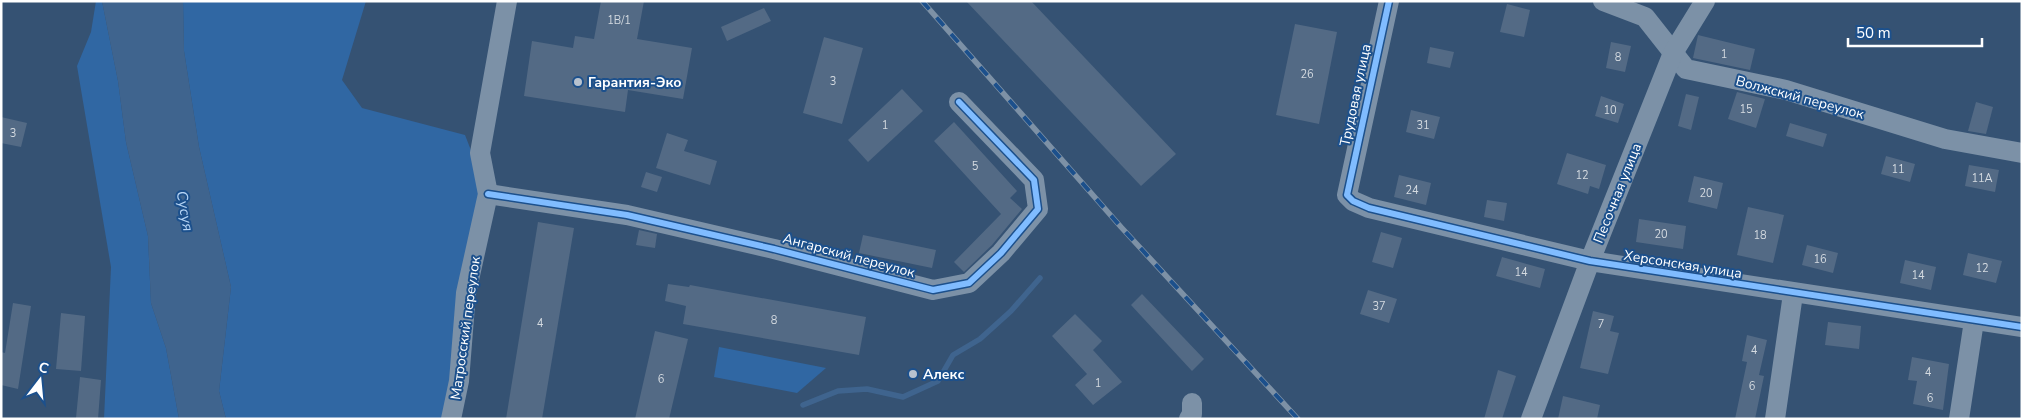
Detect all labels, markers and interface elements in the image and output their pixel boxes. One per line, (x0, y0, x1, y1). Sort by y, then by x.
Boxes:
house number: 1В/1 (607, 13, 631, 28)
scale bar (1848, 15, 1982, 47)
text: 50 m (1856, 23, 1891, 43)
street label: Трудовая улица (1335, 42, 1376, 148)
house number: 1 (1721, 47, 1727, 62)
house number: 8 (1615, 50, 1622, 65)
house number: 26 (1300, 67, 1314, 82)
street label: Волжский переулок (1734, 71, 1867, 124)
place label: Гарантия-Эко (588, 73, 682, 92)
house number: 3 (830, 74, 836, 89)
marker: Гарантия-Эко (572, 76, 584, 88)
house number: 15 (1739, 102, 1753, 117)
house number: 10 (1603, 103, 1617, 118)
house number: 1 (882, 118, 888, 133)
house number: 31 (1416, 118, 1430, 133)
house number: 3 (10, 126, 16, 141)
street label: Песочная улица (1589, 140, 1646, 246)
house number: 5 (972, 159, 979, 174)
house number: 11 (1891, 162, 1905, 177)
house number: 12 (1575, 168, 1589, 183)
house number: 11А (1971, 171, 1993, 186)
house number: 24 (1405, 183, 1419, 198)
house number: 20 (1699, 186, 1713, 201)
water label: Сусуя (172, 189, 198, 233)
house number: 20 (1654, 227, 1668, 242)
house number: 18 (1753, 228, 1767, 243)
street label: Ангарский переулок (781, 229, 918, 282)
street label: Херсонская улица (1622, 246, 1743, 283)
house number: 16 (1813, 252, 1827, 267)
street label: Матросский переулок (446, 255, 485, 401)
house number: 12 (1975, 261, 1989, 276)
house number: 14 (1514, 265, 1528, 280)
house number: 14 (1911, 268, 1925, 283)
house number: 37 (1372, 299, 1386, 314)
house number: 8 (771, 313, 778, 328)
house number: 4 (537, 316, 544, 331)
house number: 7 (1598, 317, 1604, 332)
house number: 4 (1751, 343, 1758, 358)
north arrow (15, 355, 65, 405)
text: С (36, 358, 51, 379)
place label: Алекс (923, 365, 964, 384)
house number: 4 (1925, 365, 1932, 380)
marker: Алекс (907, 368, 919, 380)
house number: 6 (658, 372, 665, 387)
house number: 1 (1095, 376, 1101, 391)
house number: 6 (1749, 379, 1756, 394)
house number: 6 (1927, 391, 1934, 406)

